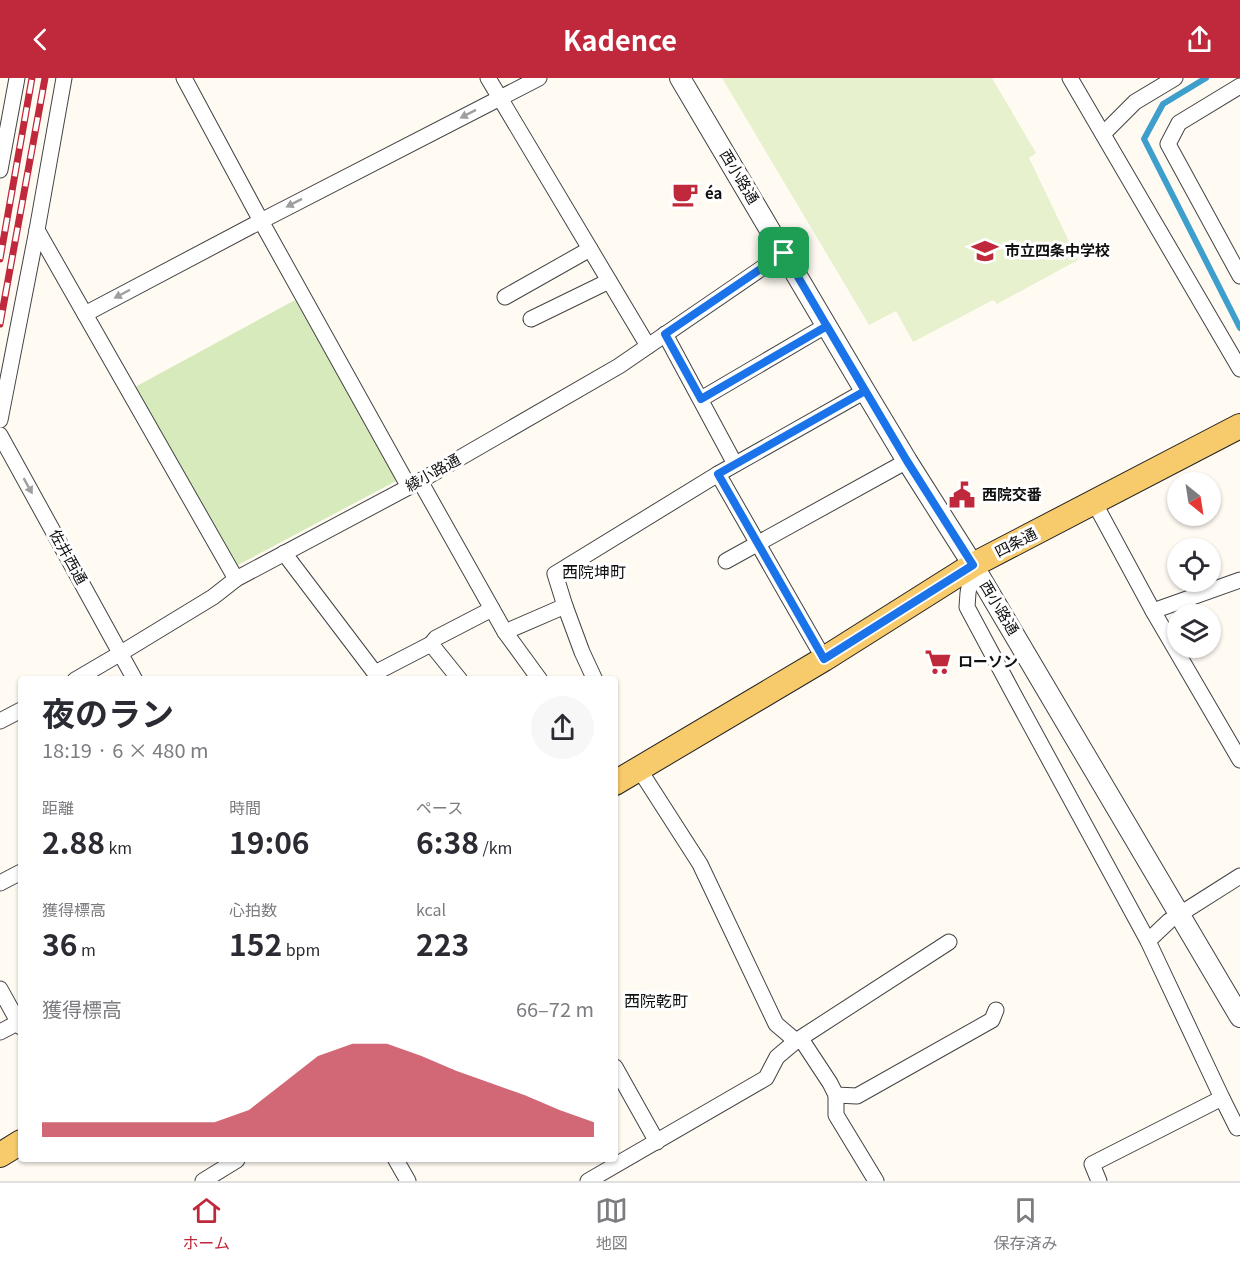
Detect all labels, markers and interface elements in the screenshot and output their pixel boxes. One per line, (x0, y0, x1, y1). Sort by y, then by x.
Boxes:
text: Kadence (563, 20, 677, 59)
icon: back (24, 23, 57, 56)
icon: share (1183, 23, 1216, 56)
one-way arrow (459, 109, 476, 119)
street label: 西小路通 (716, 145, 765, 207)
cafe icon: éa (670, 179, 700, 209)
place label: éa (705, 182, 722, 203)
one-way arrow (286, 198, 303, 208)
pin (758, 227, 809, 278)
icon: arrive (767, 236, 800, 269)
school or university icon: 市立四条中学校 (970, 236, 1000, 266)
place label: 市立四条中学校 (1005, 239, 1110, 260)
one-way arrow (113, 289, 130, 299)
street label: 綾小路通 (401, 448, 464, 495)
north arrow (1167, 472, 1221, 526)
map controls (1167, 472, 1221, 658)
one-way arrow (23, 478, 34, 494)
public building icon: 西院交番 (947, 480, 977, 510)
place label: 西院交番 (982, 483, 1042, 504)
street label: 四条通 (990, 522, 1040, 561)
street label: 佐井西通 (46, 525, 93, 588)
button: locate (1167, 538, 1221, 592)
district label: 西院坤町 (562, 559, 626, 583)
street label: 西小路通 (976, 576, 1025, 638)
button: layers (1167, 604, 1221, 658)
supermarket icon: ローソン (923, 647, 953, 677)
place label: ローソン (958, 650, 1018, 671)
text: 夜のラン (42, 688, 174, 736)
button: share (531, 696, 594, 759)
text: 18:19 · 6 × 480 m (42, 735, 209, 764)
text: 距離 (42, 795, 74, 819)
text: 時間 (229, 795, 261, 819)
text: ペース (416, 795, 463, 819)
text: 2.88 (42, 819, 105, 863)
text: 19:06 (229, 819, 310, 863)
text: 6:38 (416, 819, 479, 863)
text: km (105, 835, 132, 859)
text: /km (479, 835, 512, 859)
text: 獲得標高 (42, 897, 106, 921)
text: 心拍数 (229, 897, 277, 921)
text: kcal (416, 897, 446, 921)
text: 36 (42, 921, 77, 965)
text: 152 (229, 921, 282, 965)
text: 223 (416, 921, 469, 965)
text: m (77, 937, 96, 961)
text: bpm (282, 937, 320, 961)
district label: 西院乾町 (624, 988, 688, 1012)
text: 獲得標高 (42, 994, 122, 1023)
text: 66–72 m (516, 994, 594, 1023)
tab: ホーム (183, 1194, 230, 1254)
tab: 地図 (595, 1194, 628, 1254)
tab: 保存済み (993, 1194, 1057, 1254)

